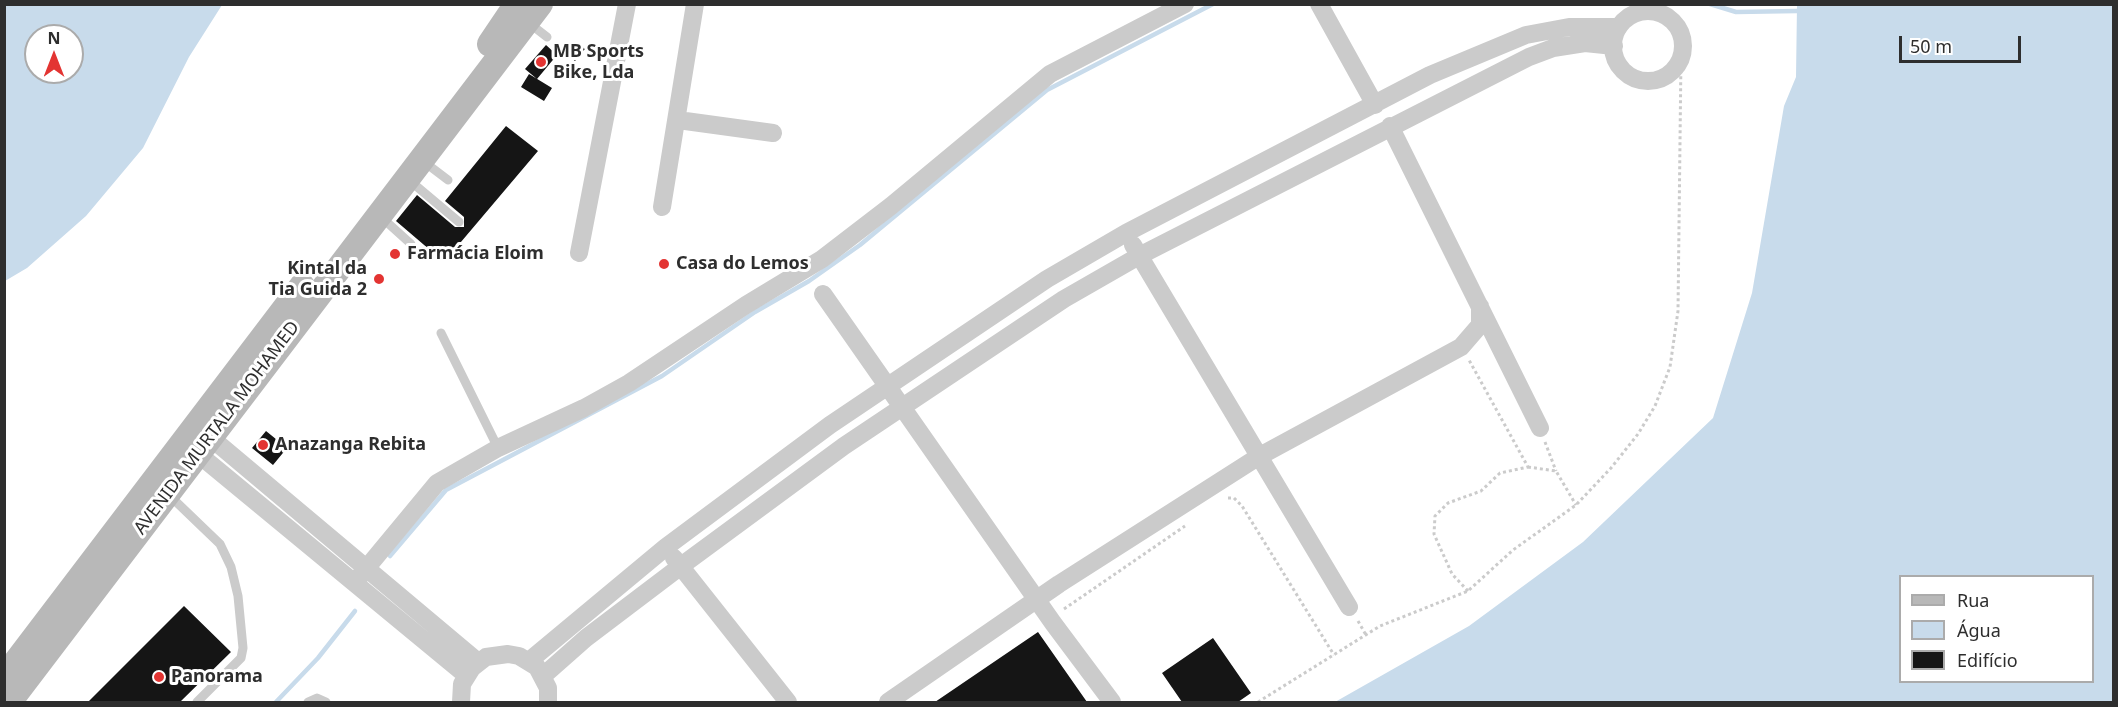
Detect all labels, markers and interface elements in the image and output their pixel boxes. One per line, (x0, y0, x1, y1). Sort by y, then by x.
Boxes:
north arrow (24, 24, 84, 84)
scale bar (1902, 24, 2024, 62)
text: N (47, 27, 61, 49)
text: 50 m (1910, 34, 1952, 58)
place label: MB Sports Bike, Lda (553, 41, 644, 84)
marker: MB Sports Bike, Lda (534, 55, 548, 69)
place label: Farmácia Eloim (407, 243, 544, 265)
marker: Farmácia Eloim (388, 247, 402, 261)
place label: Casa do Lemos (676, 253, 809, 275)
marker: Casa do Lemos (657, 257, 671, 271)
place label: Kintal da Tia Guida 2 (269, 258, 367, 300)
marker: Kintal da Tia Guida 2 (372, 272, 386, 286)
street label: AVENIDA MURTALA MOHAMED (130, 317, 304, 539)
place label: Anazanga Rebita (275, 434, 426, 456)
marker: Anazanga Rebita (256, 438, 270, 452)
legend (1899, 575, 2094, 683)
text: Rua (1957, 588, 1989, 612)
text: Água (1957, 618, 2001, 642)
text: Edifício (1957, 648, 2018, 672)
place label: Panorama (171, 666, 263, 688)
marker: Panorama (152, 670, 166, 684)

